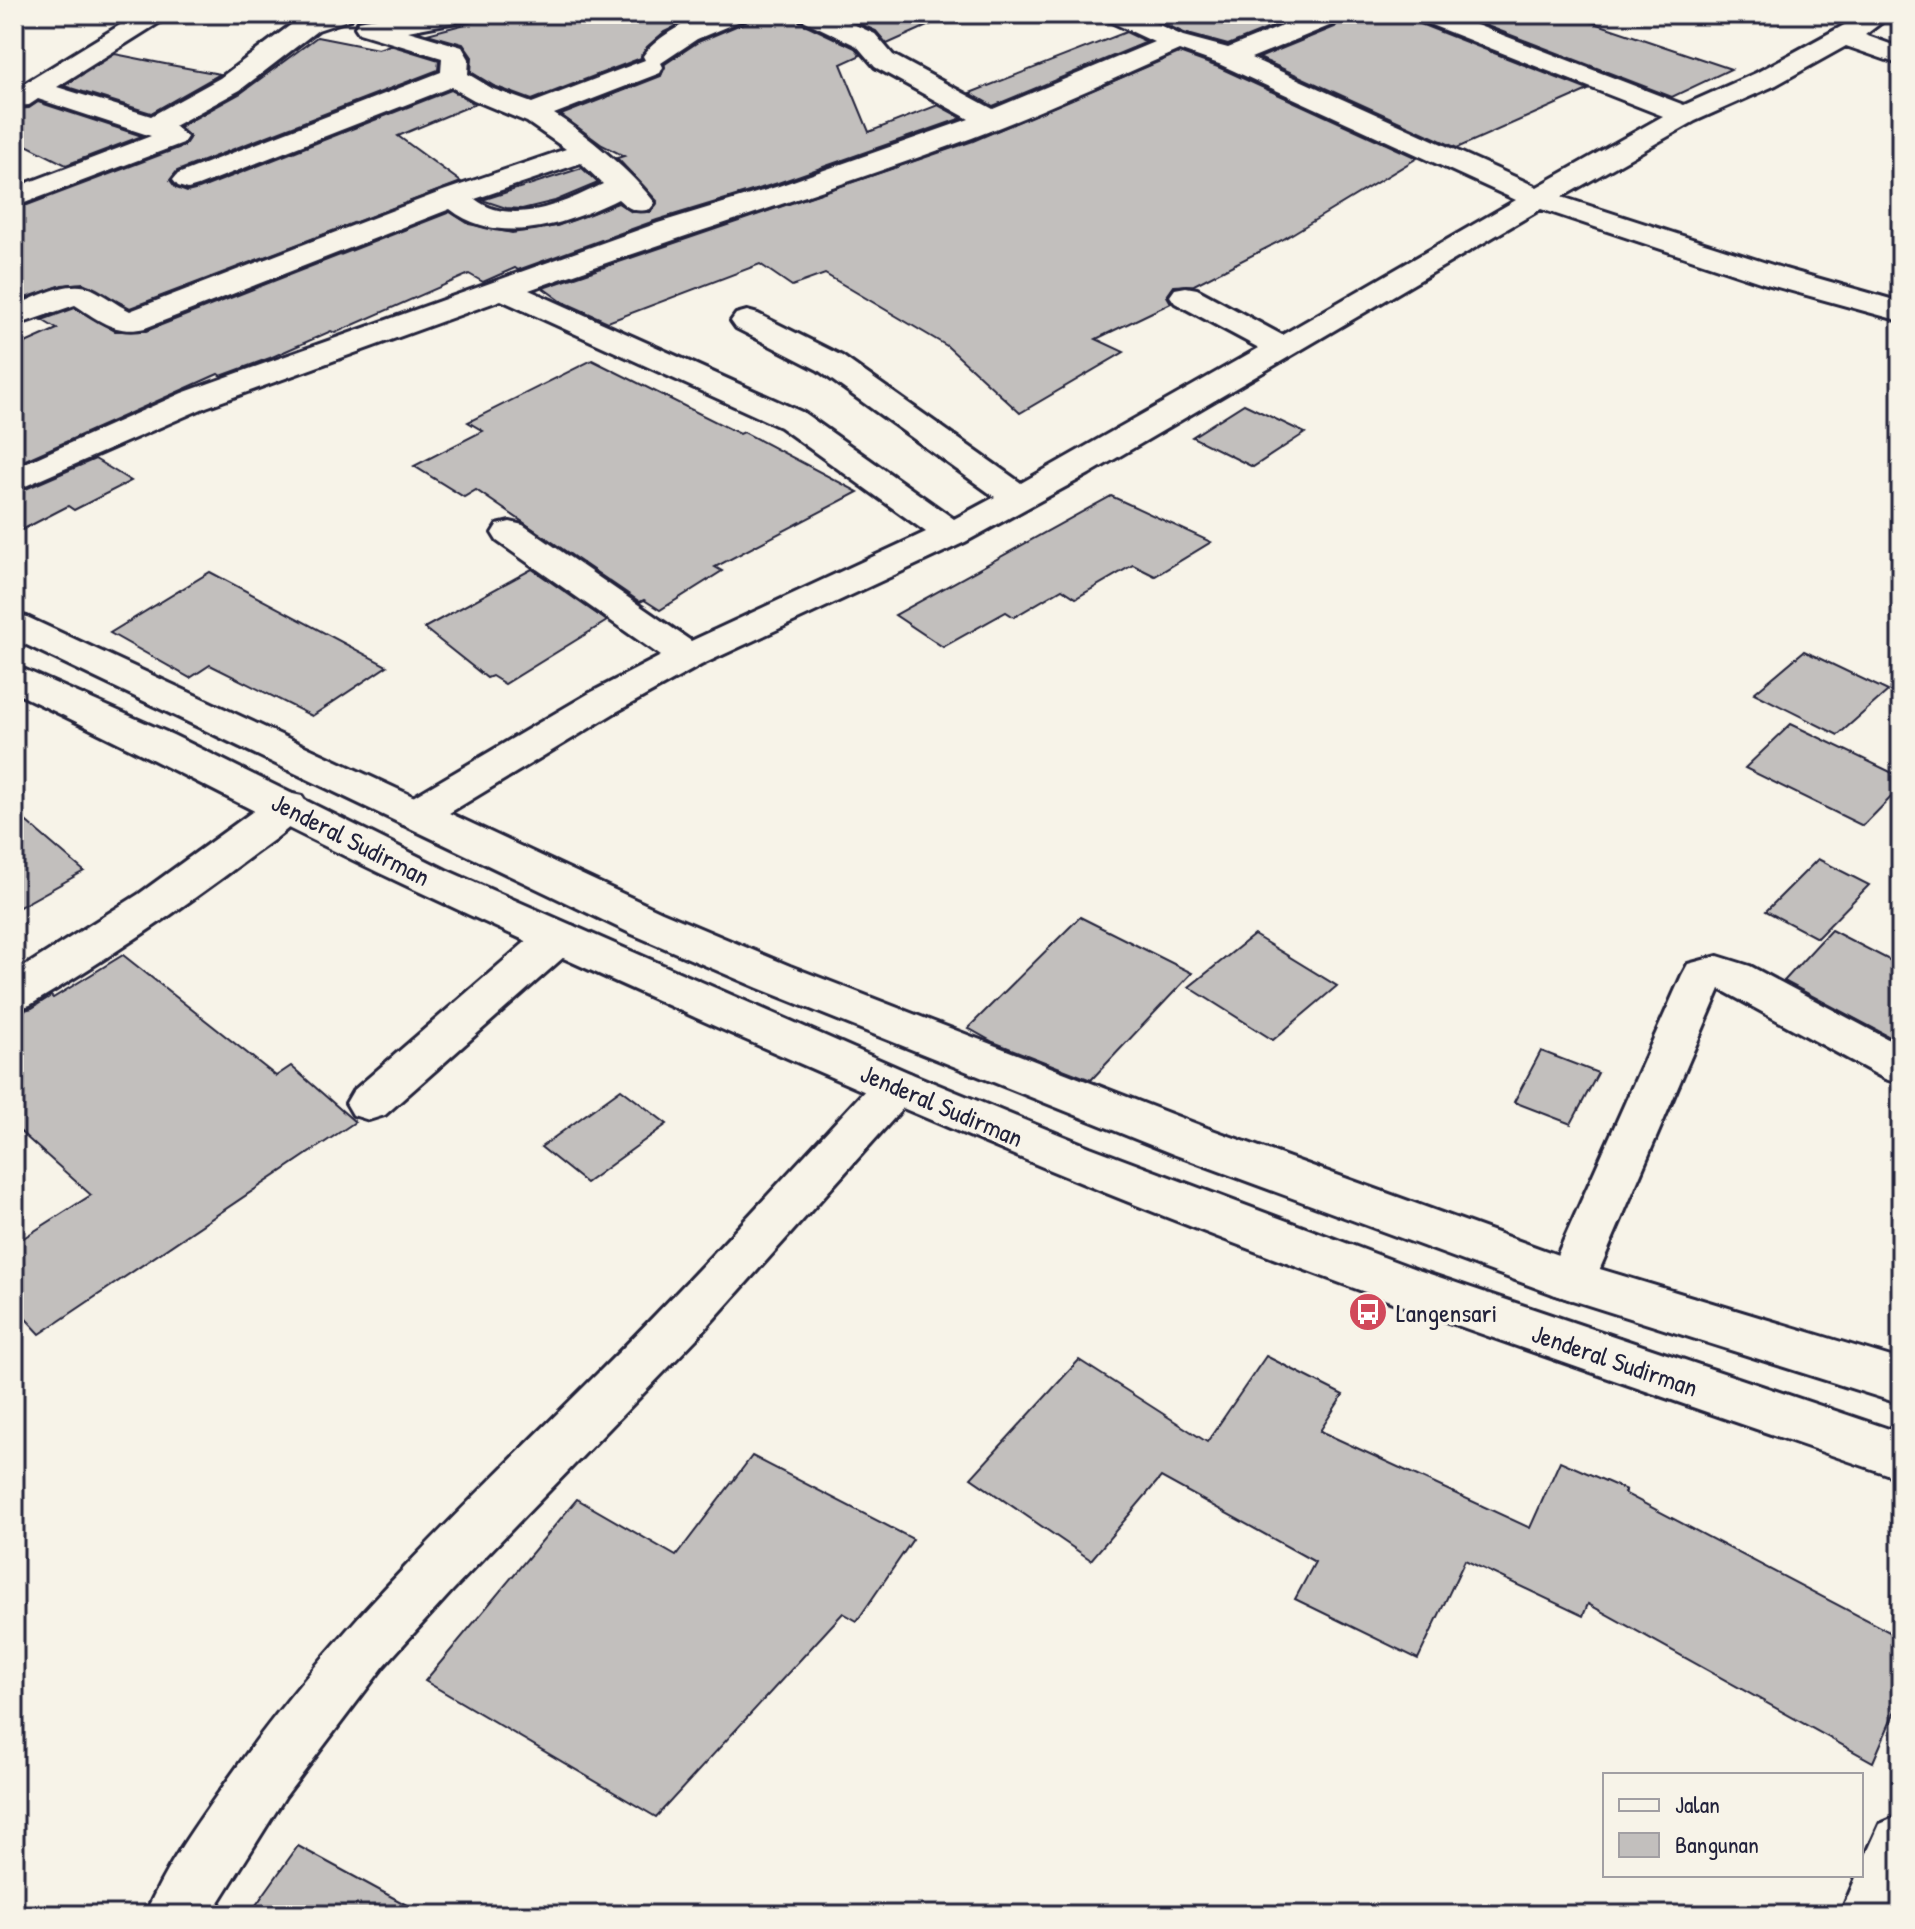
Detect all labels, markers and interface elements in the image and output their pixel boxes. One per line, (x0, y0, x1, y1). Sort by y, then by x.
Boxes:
street label: Jenderal Sudirman (266, 784, 436, 894)
street label: Jenderal Sudirman (855, 1055, 1029, 1155)
bus stop icon: Langensari (1347, 1291, 1389, 1333)
place label: Langensari (1396, 1295, 1497, 1330)
street label: Jenderal Sudirman (1527, 1315, 1703, 1405)
legend (1603, 1773, 1863, 1877)
text: Jalan (1675, 1788, 1720, 1820)
text: Bangunan (1675, 1828, 1759, 1860)

